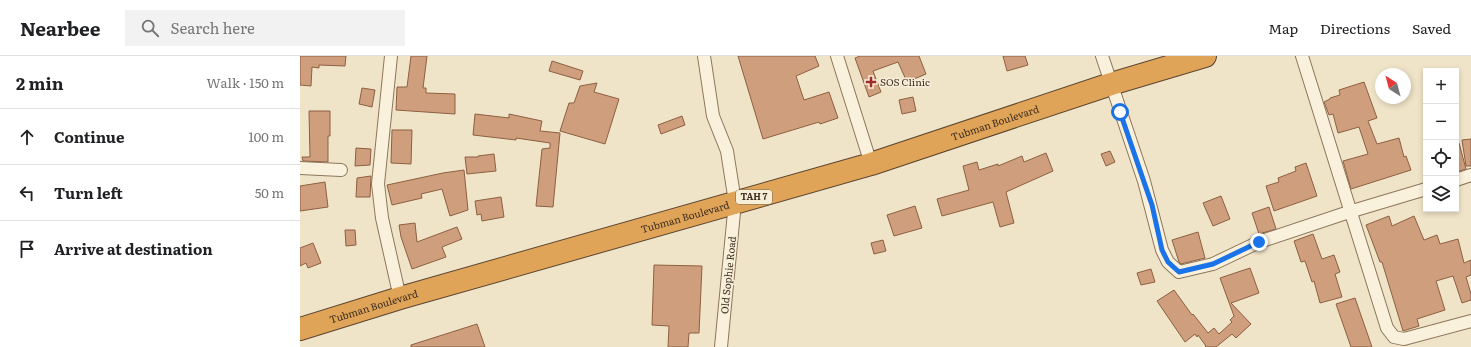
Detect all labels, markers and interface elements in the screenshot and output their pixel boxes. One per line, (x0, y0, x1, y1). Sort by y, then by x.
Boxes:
search box (125, 10, 405, 46)
text: Nearbee (20, 14, 101, 42)
text: Search here (171, 16, 255, 39)
icon: search (139, 17, 161, 39)
text: Map (1268, 18, 1298, 38)
text: Directions (1320, 18, 1390, 38)
text: Saved (1412, 18, 1451, 38)
north arrow (1375, 68, 1411, 104)
map controls (1423, 68, 1459, 212)
button: + (1423, 68, 1459, 104)
text: 2 min (16, 70, 64, 95)
text: Walk · 150 m (207, 73, 284, 92)
place label: SOS Clinic (880, 74, 930, 89)
marker: SOS Clinic (865, 76, 877, 88)
street label: Tubman Boulevard (949, 101, 1041, 144)
route start (1111, 103, 1129, 121)
button: − (1423, 104, 1459, 140)
text: Continue (54, 125, 124, 148)
icon: ahead (16, 126, 38, 148)
text: 100 m (248, 127, 284, 146)
button: locate (1423, 140, 1459, 176)
button: layers (1423, 176, 1459, 212)
text: Turn left (54, 181, 123, 204)
icon: left (16, 182, 38, 204)
text: 50 m (255, 183, 284, 202)
road number: TAH 7 (736, 190, 772, 204)
street label: Tubman Boulevard (639, 197, 731, 236)
route end (1250, 233, 1268, 251)
street label: Old Sophie Road (716, 235, 739, 315)
text: Arrive at destination (54, 237, 213, 260)
icon: arrive (16, 238, 38, 260)
street label: Tubman Boulevard (327, 285, 419, 326)

